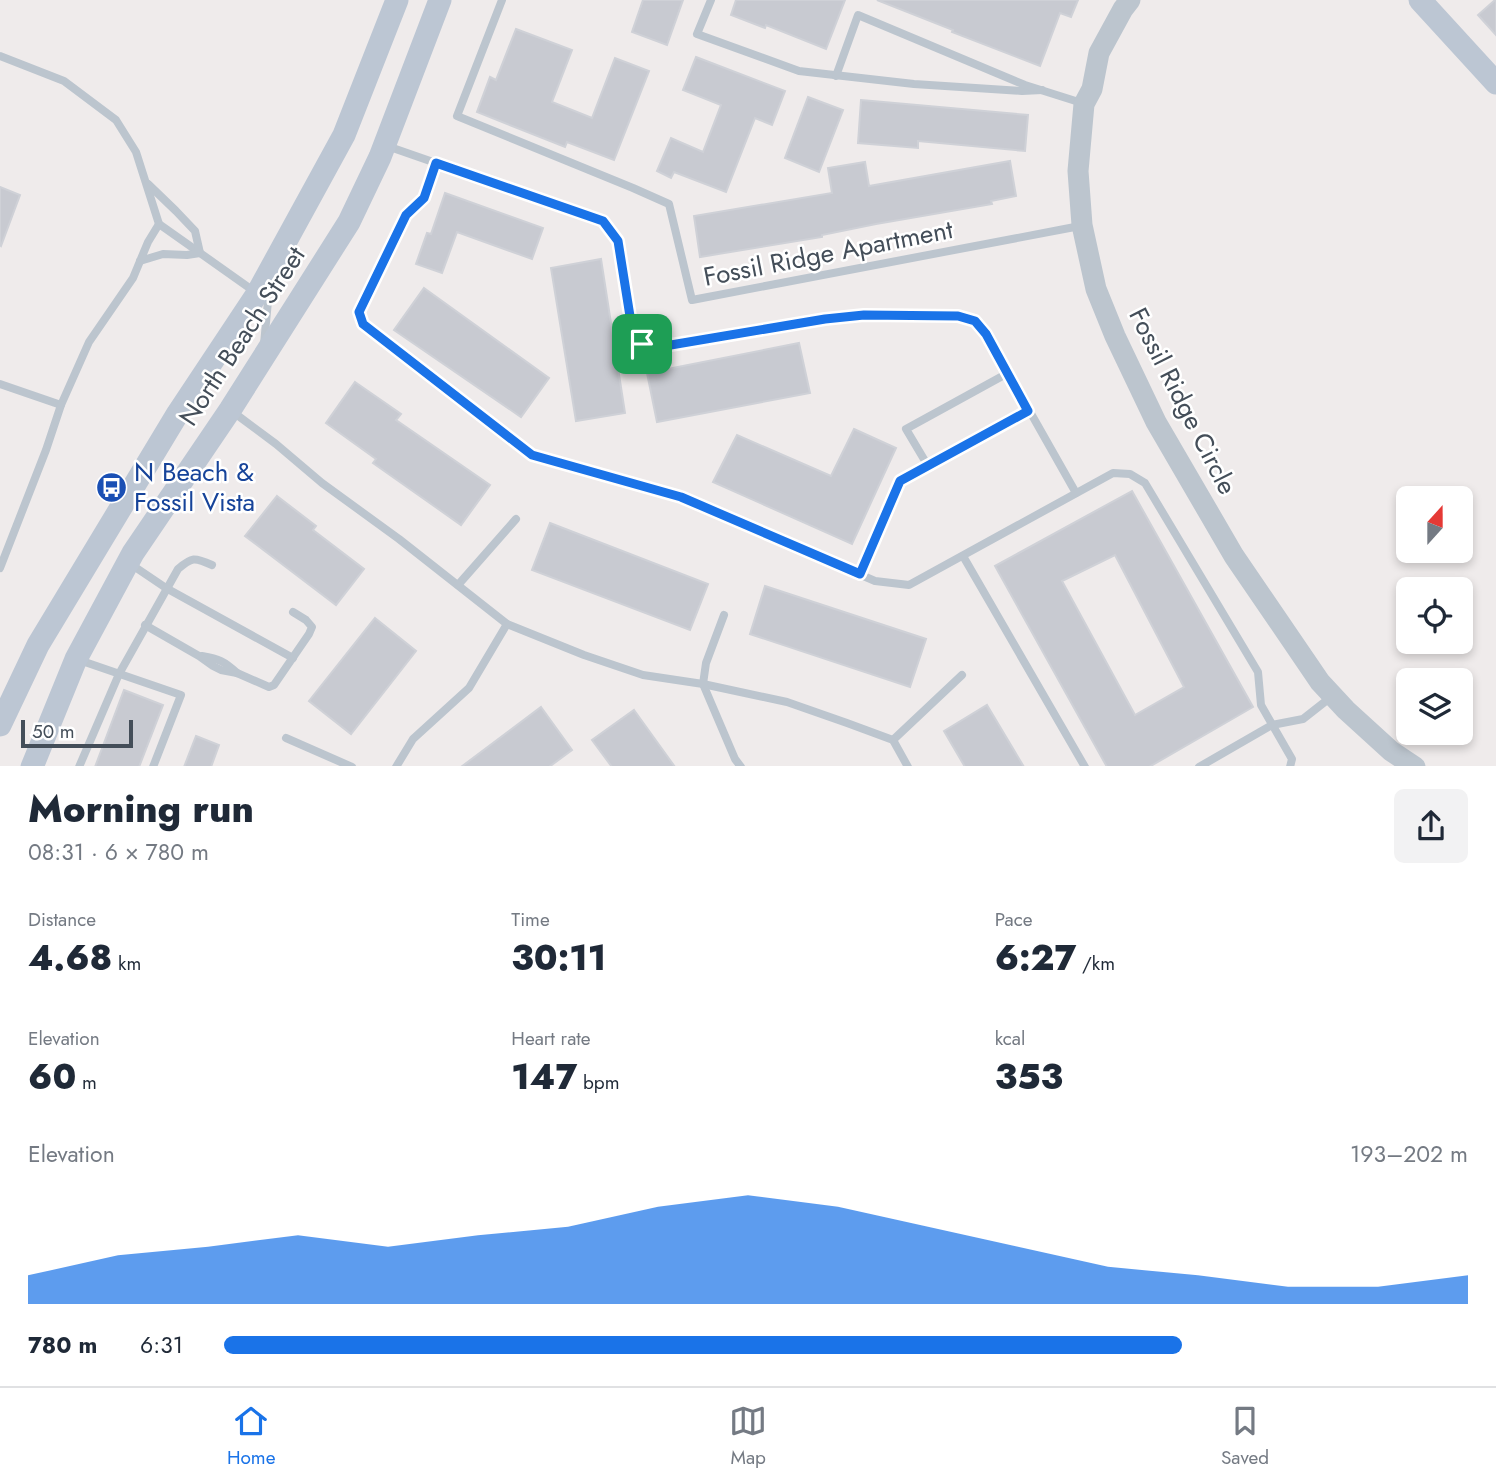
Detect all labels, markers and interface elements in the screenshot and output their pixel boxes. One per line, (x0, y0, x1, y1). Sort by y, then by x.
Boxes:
street label: Fossil Ridge Apartment (700, 210, 957, 296)
street label: North Beach Street (170, 238, 315, 433)
street label: Fossil Ridge Circle (1120, 301, 1246, 501)
pin (612, 314, 672, 374)
icon: arrive (623, 325, 661, 363)
place label: N Beach & Fossil Vista (134, 453, 255, 521)
bus stop icon: N Beach & Fossil Vista (94, 470, 128, 504)
north arrow (1396, 486, 1474, 564)
map controls (1396, 486, 1473, 745)
button: locate (1396, 577, 1473, 654)
button: layers (1396, 668, 1473, 745)
scale bar (21, 718, 133, 749)
text: 50 m (32, 718, 75, 745)
text: Morning run (28, 781, 254, 836)
button: share (1394, 789, 1468, 863)
text: 08:31 · 6 × 780 m (28, 835, 209, 869)
text: Distance (28, 906, 96, 933)
text: Time (511, 906, 550, 933)
text: Pace (995, 906, 1033, 933)
text: 4.68 (28, 933, 112, 983)
text: 30:11 (511, 933, 606, 983)
text: 6:27 (995, 933, 1076, 983)
text: km (112, 950, 141, 977)
text: /km (1076, 950, 1115, 977)
text: Elevation (28, 1025, 100, 1052)
text: Heart rate (511, 1025, 591, 1052)
text: kcal (995, 1025, 1025, 1052)
text: 60 (28, 1052, 76, 1102)
text: 147 (511, 1052, 577, 1102)
text: 353 (995, 1052, 1063, 1102)
text: m (76, 1069, 97, 1096)
text: bpm (577, 1069, 620, 1096)
text: Elevation (28, 1137, 115, 1171)
text: 193–202 m (1350, 1137, 1468, 1171)
text: 780 m (28, 1328, 97, 1362)
text: 6:31 (140, 1328, 183, 1362)
tab: Home (227, 1402, 275, 1471)
tab: Map (729, 1402, 767, 1471)
tab: Saved (1221, 1402, 1269, 1471)

